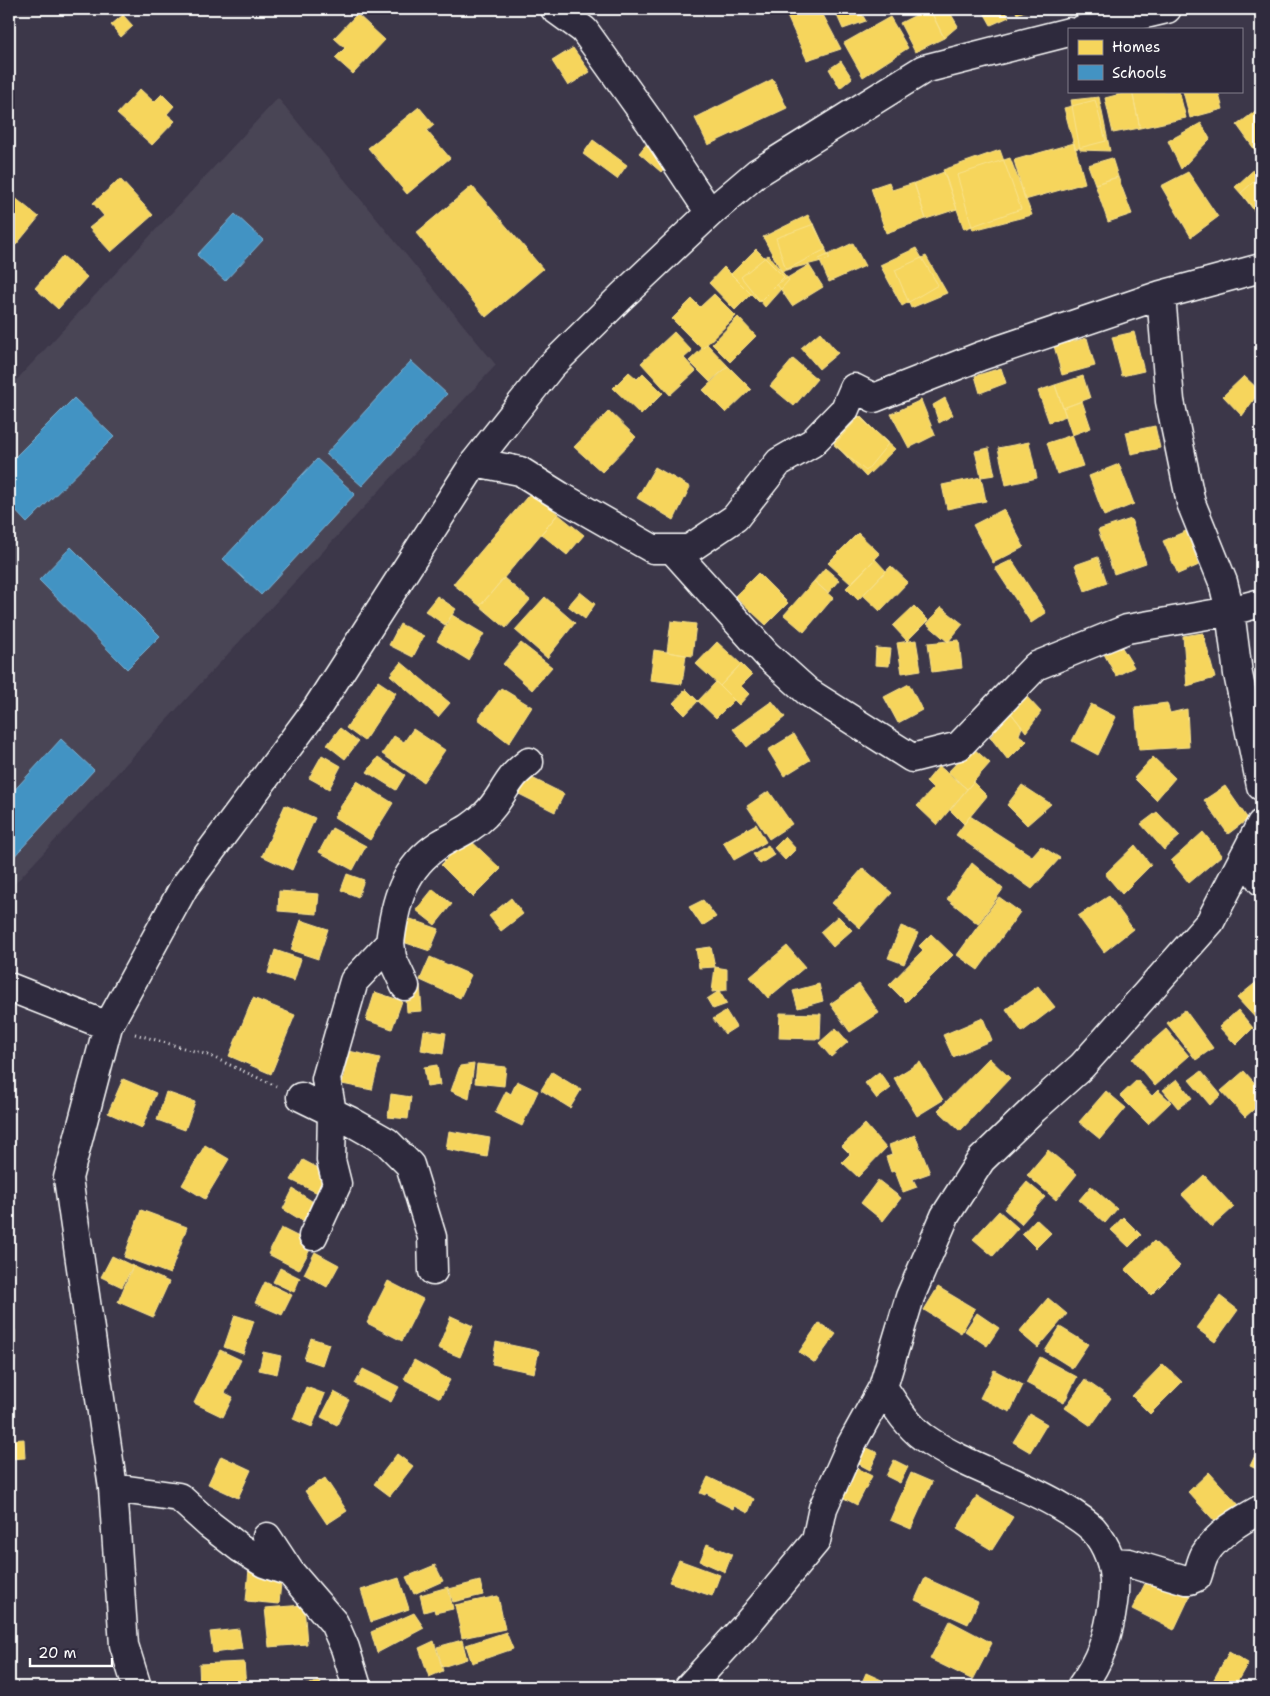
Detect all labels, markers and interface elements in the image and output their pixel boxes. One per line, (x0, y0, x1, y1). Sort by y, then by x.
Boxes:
legend (1068, 28, 1242, 92)
text: Homes (1112, 37, 1160, 57)
text: Schools (1112, 63, 1167, 83)
scale bar (30, 1636, 112, 1668)
text: 20 m (38, 1643, 77, 1663)

